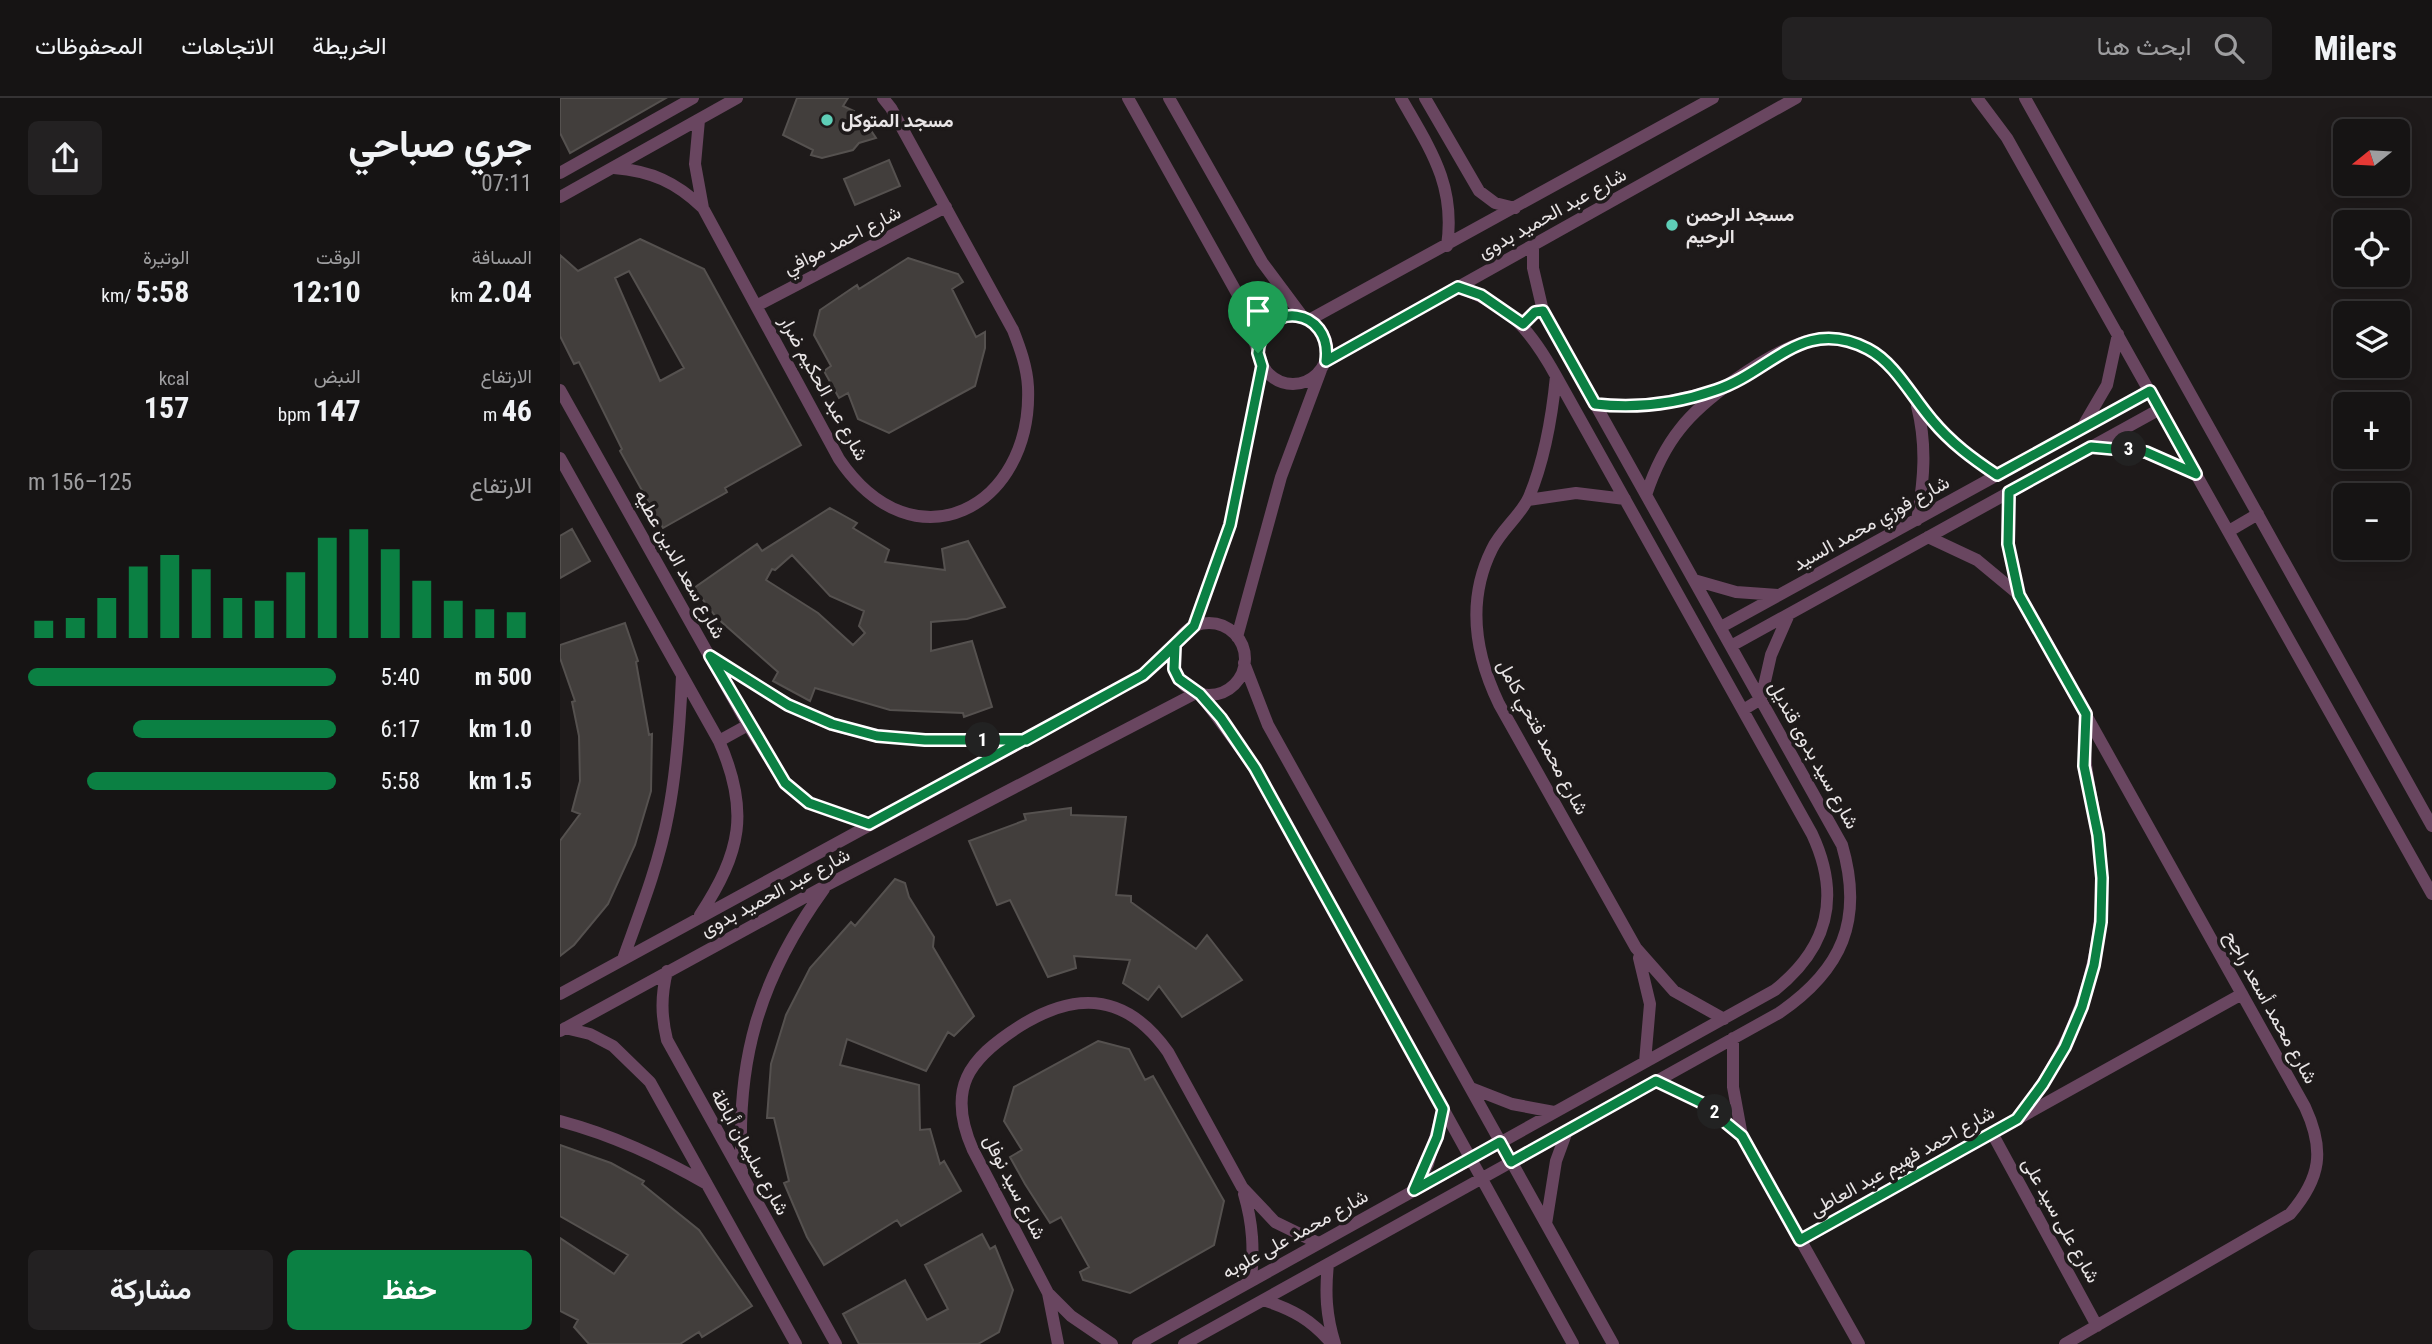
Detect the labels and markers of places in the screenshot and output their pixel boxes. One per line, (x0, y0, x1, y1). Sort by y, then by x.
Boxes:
place label: مسجد المتوكل (841, 109, 953, 133)
marker: مسجد المتوكل (819, 112, 835, 128)
place label: مسجد الرحمن الرحيم (1686, 203, 1794, 249)
marker: مسجد الرحمن الرحيم (1664, 217, 1680, 233)
pin (1228, 281, 1288, 353)
pin: 3 (2112, 432, 2146, 466)
pin: 1 (966, 722, 1000, 758)
pin: 2 (1698, 1094, 1732, 1130)

